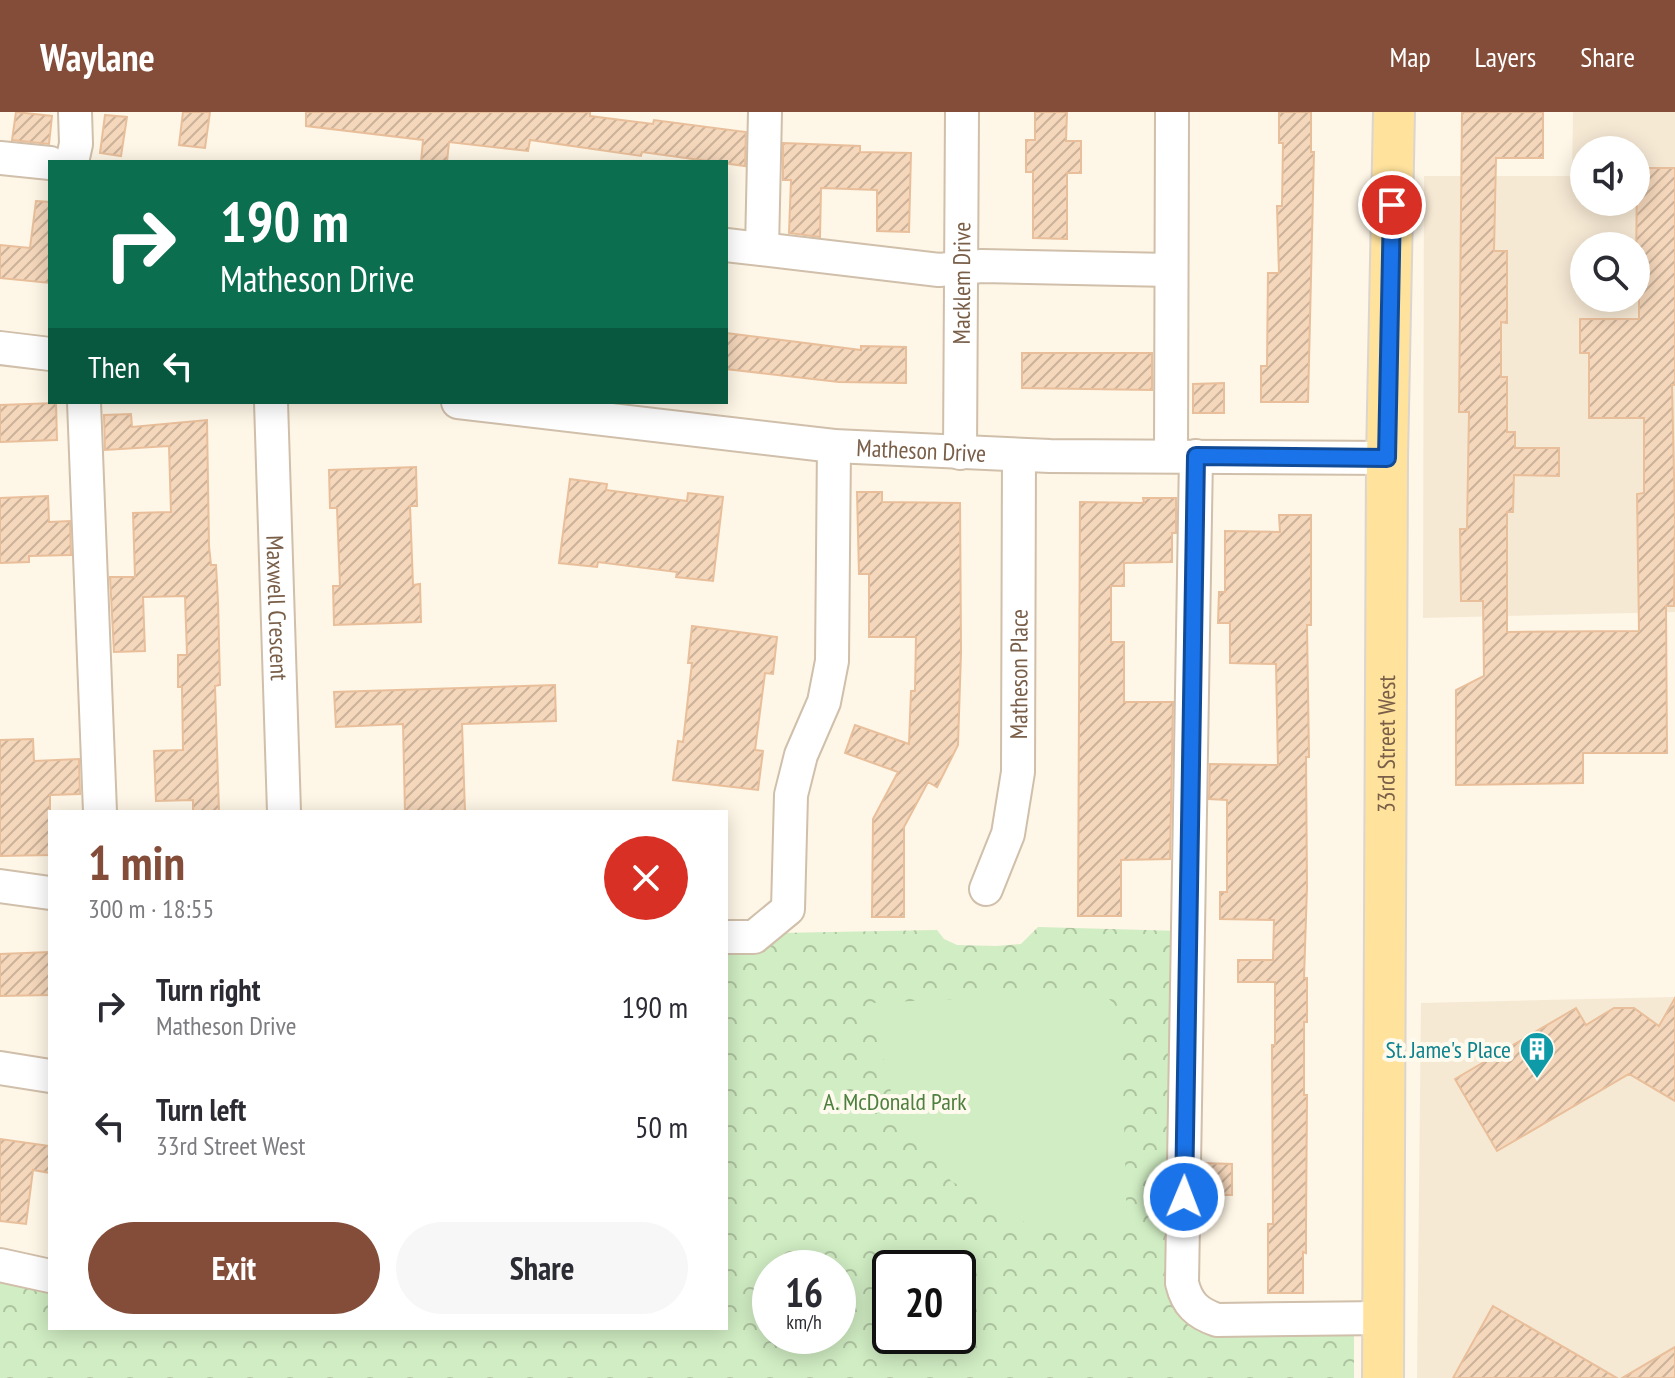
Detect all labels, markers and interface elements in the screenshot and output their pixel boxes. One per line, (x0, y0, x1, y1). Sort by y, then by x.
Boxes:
text: Waylane (40, 32, 155, 81)
text: Map (1389, 38, 1431, 75)
text: Layers (1475, 38, 1536, 75)
text: Share (1580, 38, 1635, 75)
map controls (1570, 136, 1650, 312)
button: sound (1570, 136, 1650, 216)
pin (1358, 171, 1426, 239)
icon: arrive (1370, 183, 1414, 227)
text: 190 m (220, 185, 349, 257)
icon: right (88, 192, 192, 296)
street label: Macklem Drive (945, 222, 977, 344)
button: search (1570, 232, 1650, 312)
text: Matheson Drive (220, 255, 415, 302)
icon: left (156, 344, 200, 388)
text: Then (88, 347, 140, 386)
street label: Matheson Drive (856, 432, 987, 469)
street label: Maxwell Crescent (260, 535, 295, 681)
street label: Matheson Place (1003, 609, 1034, 739)
street label: 33rd Street West (1370, 675, 1402, 813)
text: 1 min (88, 831, 185, 893)
button: close (604, 836, 688, 920)
text: 300 m · 18:55 (88, 892, 214, 925)
text: Turn right (156, 970, 260, 1009)
icon: right (88, 984, 132, 1028)
text: 190 m (622, 987, 688, 1026)
text: Matheson Drive (156, 1009, 296, 1042)
building icon: St. Jame's Place (1518, 1030, 1556, 1080)
place label: St. Jame's Place (1385, 1034, 1511, 1065)
park label: A. McDonald Park (823, 1086, 967, 1117)
text: Turn left (156, 1090, 246, 1129)
icon: left (88, 1104, 132, 1148)
text: 50 m (635, 1107, 688, 1146)
text: 33rd Street West (156, 1129, 305, 1162)
position arrow (1142, 1155, 1226, 1239)
button: Exit (88, 1222, 380, 1314)
button: Share (396, 1222, 688, 1314)
speed limit sign: 20 (872, 1250, 976, 1354)
text: 16 (785, 1266, 823, 1318)
text: km/h (786, 1309, 822, 1335)

